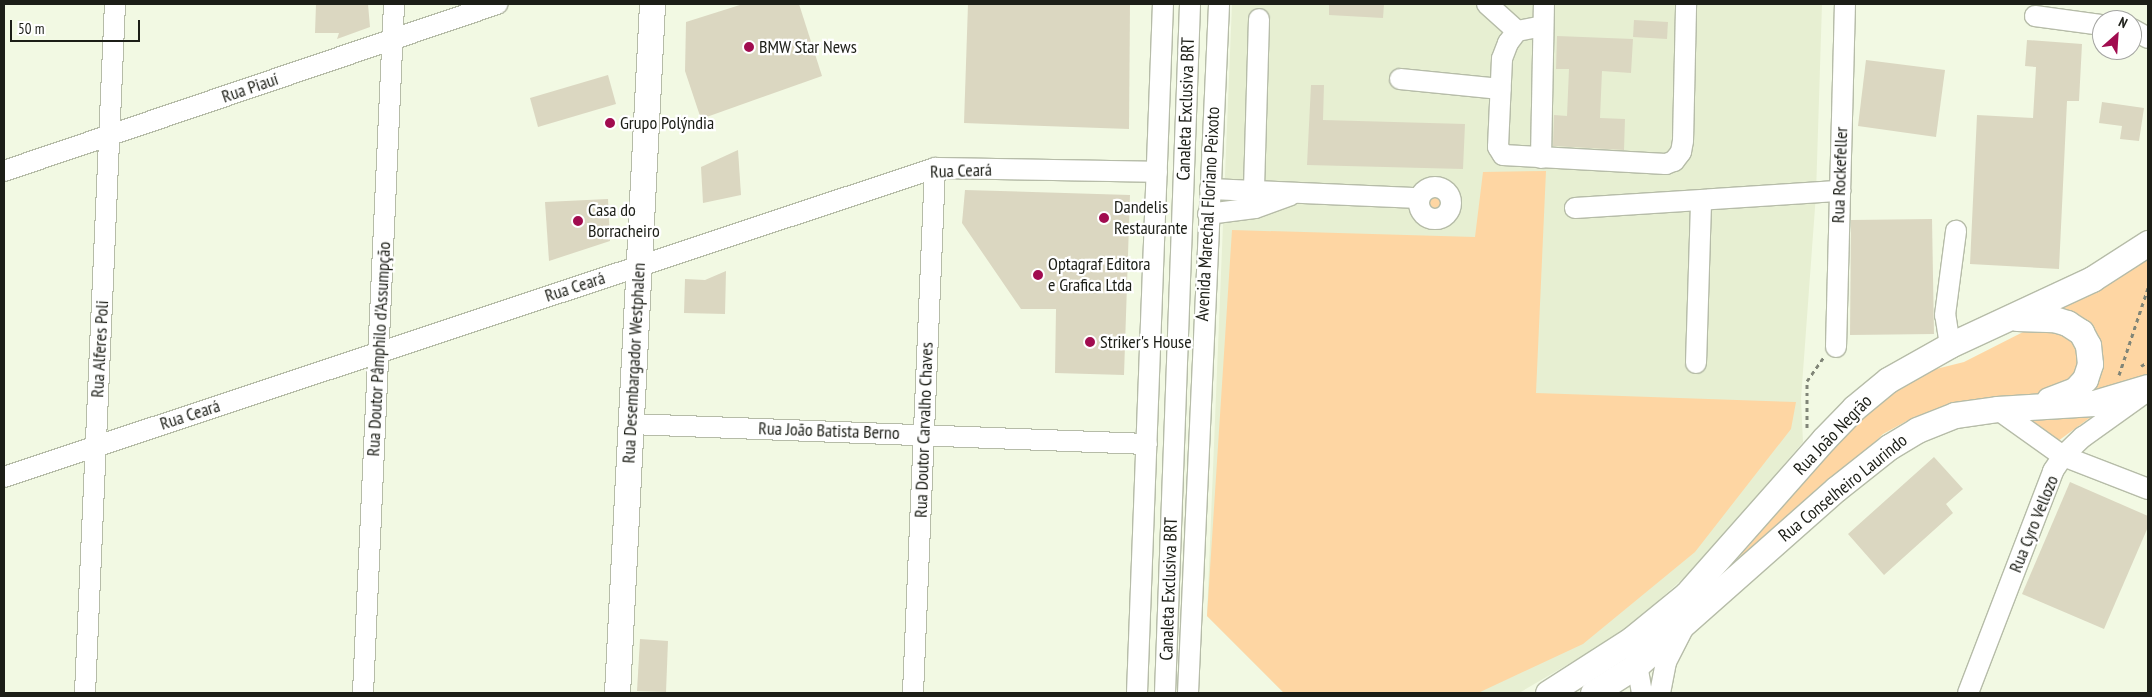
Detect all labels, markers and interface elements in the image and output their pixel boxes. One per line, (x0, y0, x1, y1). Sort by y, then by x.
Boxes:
scale bar (12, 10, 142, 42)
north arrow (2092, 10, 2142, 60)
text: N (2116, 13, 2130, 32)
text: 50 m (18, 19, 44, 38)
place label: BMW Star News (759, 36, 857, 58)
street label: Canaleta Exclusiva BRT (1173, 37, 1199, 181)
marker: BMW Star News (743, 41, 755, 53)
street label: Rua Piauí (219, 68, 281, 108)
street label: Avenida Marechal Floriano Peixoto (1192, 106, 1224, 322)
place label: Grupo Polýndia (620, 112, 714, 134)
marker: Grupo Polýndia (604, 117, 616, 129)
street label: Rua Rockefeller (1828, 126, 1852, 224)
street label: Rua Ceará (930, 159, 992, 183)
place label: Dandelis Restaurante (1114, 197, 1188, 240)
place label: Casa do Borracheiro (588, 200, 660, 242)
marker: Dandelis Restaurante (1098, 212, 1110, 224)
marker: Casa do Borracheiro (572, 215, 584, 227)
street label: Rua Doutor Pâmphilo d'Assumpção (363, 241, 395, 457)
place label: Optagraf Editora e Grafica Ltda (1048, 254, 1150, 296)
street label: Rua Desembargador Westphalen (618, 262, 650, 464)
street label: Rua Ceará (542, 267, 608, 307)
marker: Optagraf Editora e Grafica Ltda (1032, 269, 1044, 281)
street label: Rua Alferes Poli (87, 300, 113, 398)
place label: Striker's House (1100, 331, 1192, 353)
marker: Striker's House (1084, 336, 1096, 348)
street label: Rua Doutor Carvalho Chaves (910, 342, 938, 518)
street label: Rua João Negrão (1789, 390, 1877, 480)
street label: Rua Ceará (157, 395, 223, 435)
street label: Rua João Batista Berno (758, 418, 900, 444)
street label: Rua Conselheiro Laurindo (1774, 430, 1912, 546)
street label: Rua Cyro Vellozo (2005, 472, 2063, 576)
street label: Canaleta Exclusiva BRT (1156, 517, 1182, 661)

